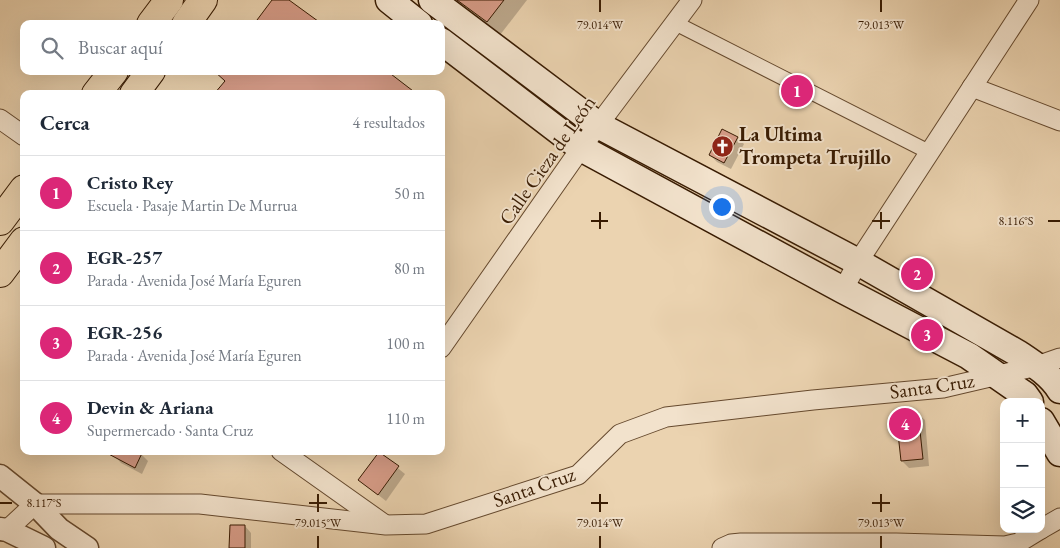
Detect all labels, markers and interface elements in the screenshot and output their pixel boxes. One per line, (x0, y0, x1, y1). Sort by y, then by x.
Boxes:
text: 79.014°W (577, 17, 624, 33)
text: 79.013°W (858, 17, 905, 33)
search box (20, 20, 445, 75)
icon: search (38, 34, 66, 62)
text: Buscar aquí (78, 35, 163, 60)
pin: 1 (781, 72, 813, 110)
street label: Calle Cieza de León (493, 90, 601, 230)
text: Cerca (40, 109, 90, 136)
text: 4 resultados (353, 112, 425, 133)
place label: La Ultima Trompeta Trujillo (739, 121, 891, 170)
church icon: La Ultima Trompeta Trujillo (711, 134, 735, 158)
text: Cristo Rey (87, 170, 173, 195)
text: 1 (52, 183, 60, 204)
text: 50 m (394, 183, 425, 204)
your location (709, 194, 735, 220)
text: Escuela · Pasaje Martin De Murrua (87, 195, 297, 216)
text: 8.116°S (999, 213, 1034, 229)
text: EGR-257 (87, 245, 162, 270)
pin: 2 (901, 255, 933, 293)
text: 2 (52, 258, 60, 279)
text: 80 m (394, 258, 425, 279)
text: Parada · Avenida José María Eguren (87, 270, 302, 291)
pin: 3 (911, 316, 943, 354)
text: EGR-256 (87, 320, 162, 345)
text: 3 (52, 333, 60, 354)
text: 100 m (386, 333, 425, 354)
text: Parada · Avenida José María Eguren (87, 345, 302, 366)
street label: Santa Cruz (888, 367, 976, 405)
text: Devin & Ariana (87, 395, 214, 420)
map controls (1000, 398, 1045, 533)
button: + (1000, 398, 1045, 443)
pin: 4 (889, 405, 921, 443)
text: 4 (52, 408, 60, 429)
text: 110 m (386, 408, 425, 429)
text: Supermercado · Santa Cruz (87, 420, 253, 441)
button: − (1000, 443, 1045, 488)
street label: Santa Cruz (490, 461, 579, 513)
button: layers (1000, 488, 1045, 533)
text: 8.117°S (27, 495, 62, 511)
text: 79.015°W (295, 515, 342, 531)
text: 79.014°W (577, 515, 624, 531)
text: 79.013°W (858, 515, 905, 531)

